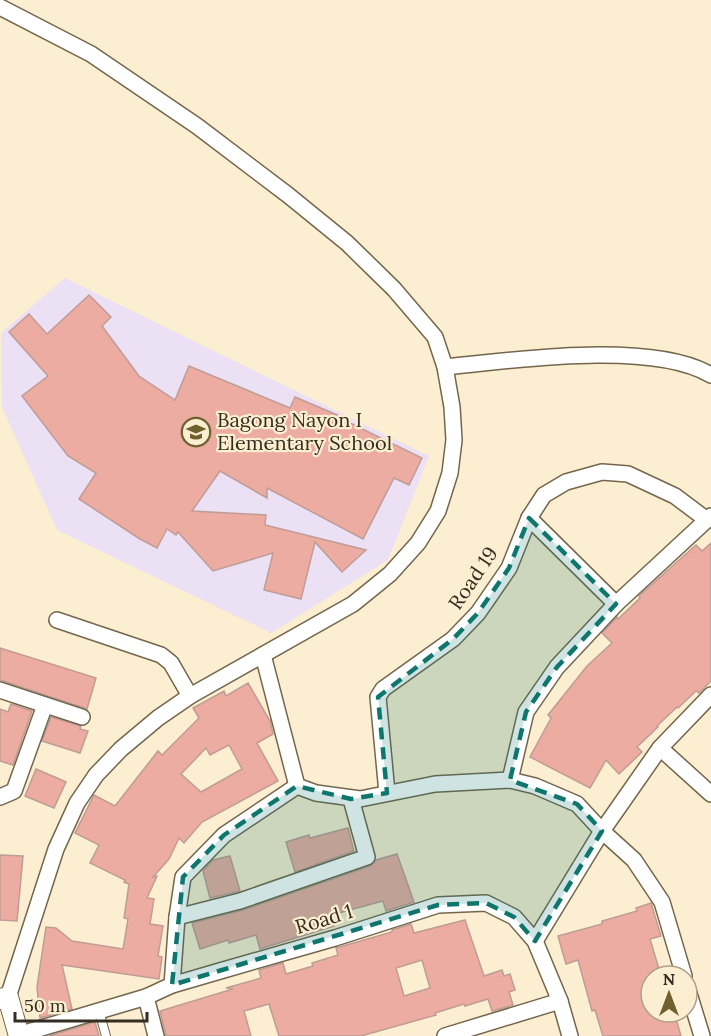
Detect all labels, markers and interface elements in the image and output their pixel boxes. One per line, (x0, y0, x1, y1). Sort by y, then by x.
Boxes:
place label: Bagong Nayon I Elementary School (217, 407, 392, 455)
school or university icon: Bagong Nayon I Elementary School (180, 416, 212, 448)
street label: Road 19 (443, 542, 503, 614)
street label: Road 1 (292, 898, 356, 939)
north arrow (639, 964, 699, 1024)
text: N (663, 969, 675, 989)
scale bar (15, 985, 147, 1023)
text: 50 m (24, 994, 66, 1017)

